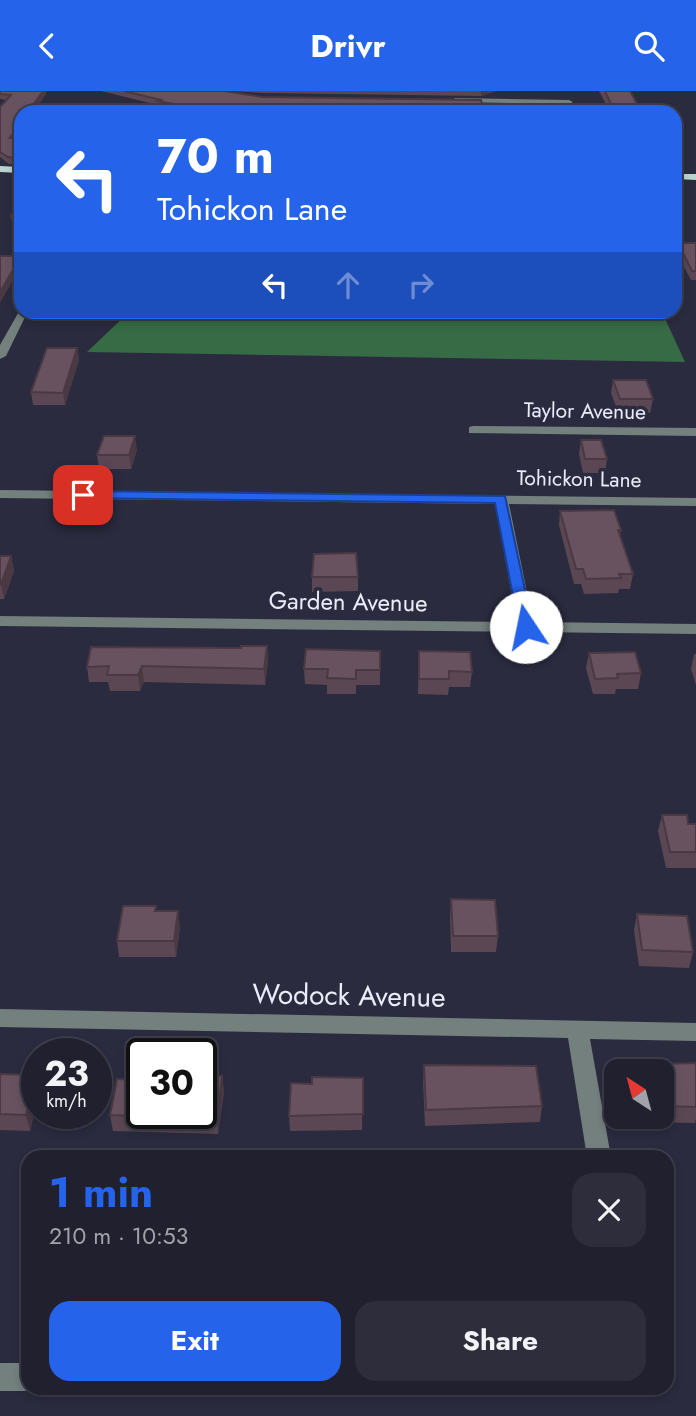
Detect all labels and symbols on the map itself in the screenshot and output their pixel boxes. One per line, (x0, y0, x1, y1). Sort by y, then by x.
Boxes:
street label: Taylor Avenue (524, 395, 646, 427)
street label: Tohickon Lane (516, 463, 642, 495)
pin (53, 465, 113, 525)
street label: Garden Avenue (268, 583, 428, 620)
position arrow (489, 590, 563, 664)
street label: Wodock Avenue (252, 973, 446, 1018)
speed limit sign: 30 (126, 1038, 217, 1129)
north arrow (604, 1059, 674, 1129)

